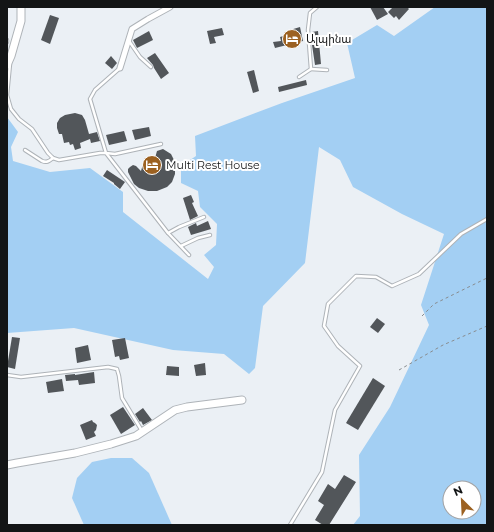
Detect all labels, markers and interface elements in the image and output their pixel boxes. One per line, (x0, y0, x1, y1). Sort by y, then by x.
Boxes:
hotel icon: Ալպինա (281, 28, 303, 50)
place label: Ալպինա (306, 32, 351, 46)
hotel icon: Multi Rest House (141, 154, 163, 176)
place label: Multi Rest House (166, 158, 260, 172)
north arrow (442, 480, 482, 520)
text: N (451, 483, 465, 499)

